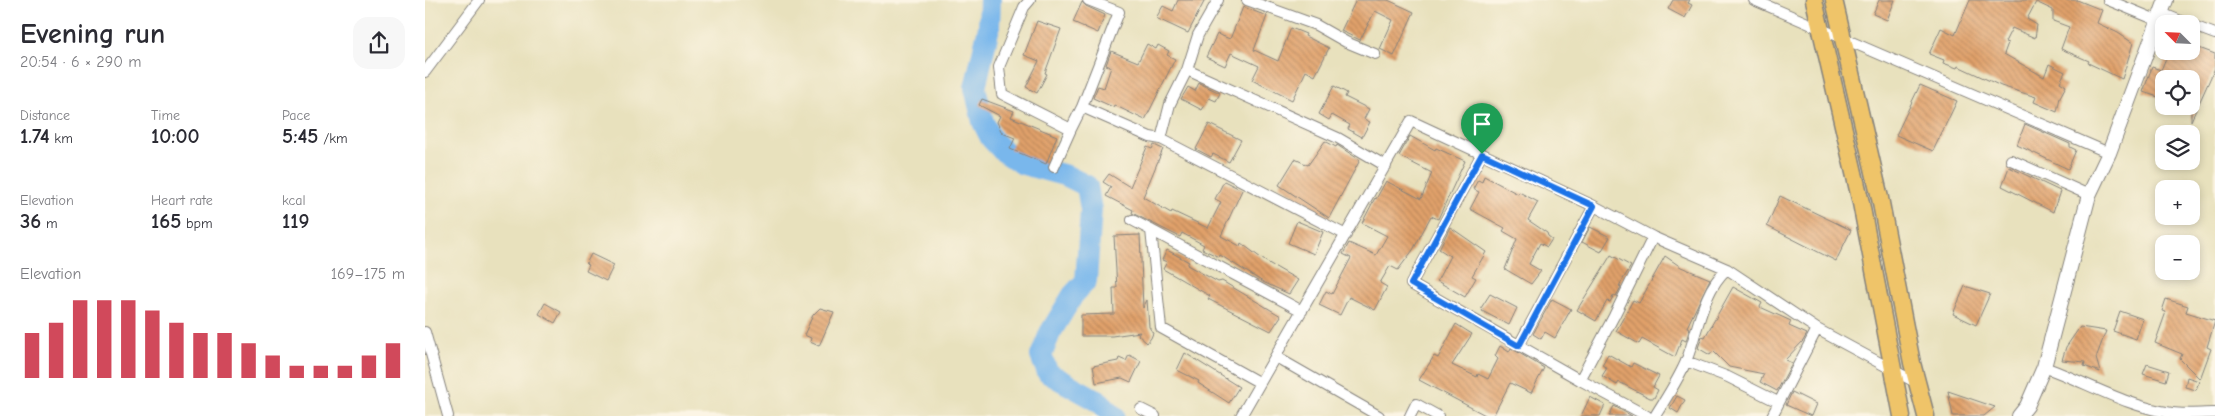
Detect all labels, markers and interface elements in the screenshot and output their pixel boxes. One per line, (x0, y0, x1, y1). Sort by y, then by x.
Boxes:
north arrow (2155, 15, 2200, 60)
map controls (2155, 15, 2200, 280)
button: share (353, 17, 405, 69)
text: Evening run (20, 18, 165, 50)
text: 20:54 · 6 × 290 m (20, 53, 142, 71)
button: locate (2155, 70, 2200, 115)
pin (1461, 103, 1503, 154)
text: Distance (20, 107, 70, 124)
text: Time (151, 107, 180, 124)
text: Pace (282, 107, 310, 124)
icon: arrive (1468, 110, 1496, 138)
text: 1.74 (20, 124, 50, 148)
text: 10:00 (151, 124, 200, 148)
text: 5:45 (282, 124, 319, 148)
button: layers (2155, 125, 2200, 170)
text: km (50, 130, 73, 147)
text: /km (319, 130, 348, 147)
button: + (2155, 180, 2200, 225)
text: Elevation (20, 192, 74, 209)
text: Heart rate (151, 192, 213, 209)
text: kcal (282, 192, 306, 209)
text: 36 (20, 209, 41, 233)
text: 165 (151, 209, 181, 233)
text: 119 (282, 209, 310, 233)
text: m (41, 215, 58, 232)
text: bpm (181, 215, 213, 232)
button: − (2155, 235, 2200, 280)
text: Elevation (20, 265, 81, 283)
text: 169–175 m (331, 265, 405, 283)

